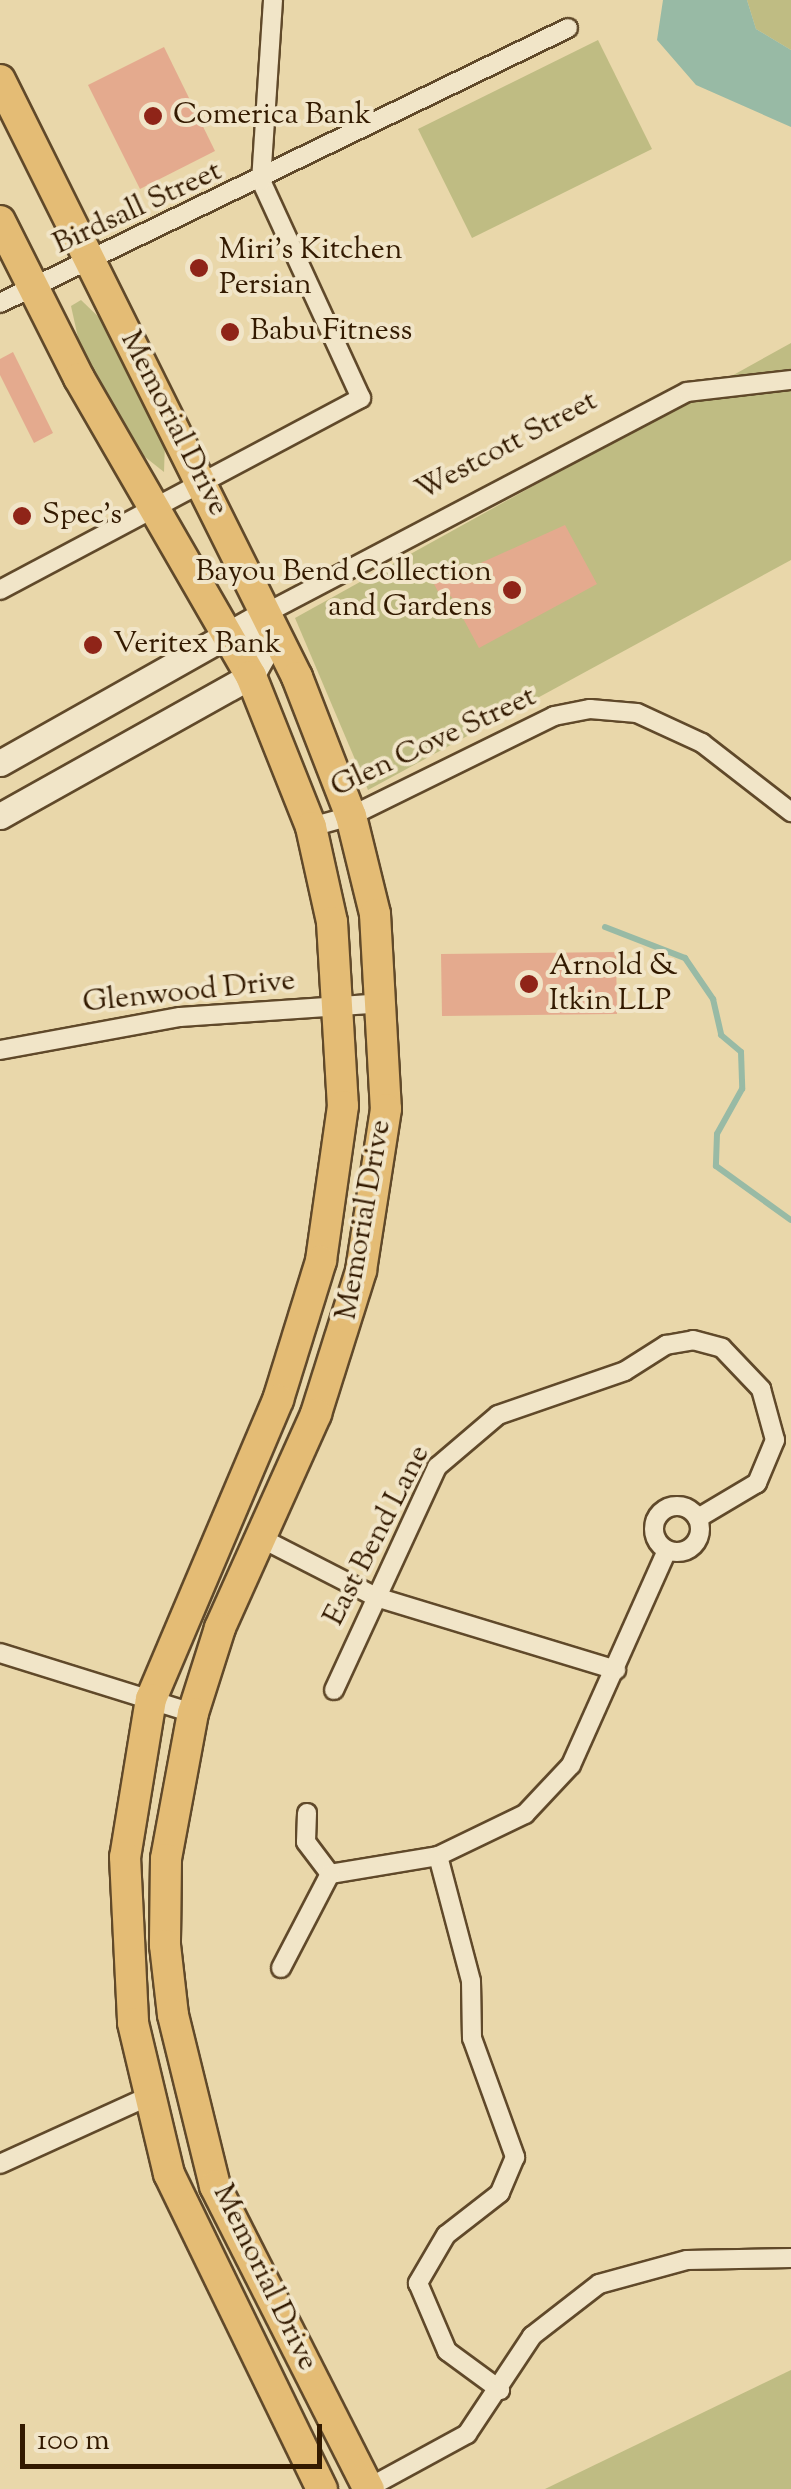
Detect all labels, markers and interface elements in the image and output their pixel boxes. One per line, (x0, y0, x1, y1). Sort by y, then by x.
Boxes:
place label: Comerica Bank (173, 98, 371, 134)
marker: Comerica Bank (142, 105, 164, 127)
street label: Birdsall Street (48, 154, 228, 264)
place label: Miri's Kitchen Persian (219, 233, 403, 304)
marker: Miri's Kitchen Persian (188, 257, 210, 279)
place label: Babu Fitness (250, 314, 412, 350)
marker: Babu Fitness (219, 321, 241, 343)
street label: Memorial Drive (111, 326, 235, 522)
street label: Westcott Street (410, 384, 604, 510)
place label: Spec's (42, 498, 122, 534)
marker: Spec's (11, 505, 33, 527)
place label: Bayou Bend Collection and Gardens (195, 555, 492, 626)
marker: Bayou Bend Collection and Gardens (501, 579, 523, 601)
place label: Veritex Bank (113, 627, 281, 663)
marker: Veritex Bank (82, 634, 104, 656)
street label: Glen Cove Street (326, 680, 542, 806)
place label: Arnold & Itkin LLP (549, 949, 678, 1020)
street label: Glenwood Drive (81, 964, 297, 1022)
marker: Arnold & Itkin LLP (518, 973, 540, 995)
street label: Memorial Drive (330, 1117, 400, 1323)
street label: East Bend Lane (317, 1440, 439, 1632)
street label: Memorial Drive (203, 2179, 325, 2377)
scale bar (25, 2404, 328, 2466)
text: 100 m (37, 2420, 110, 2463)

